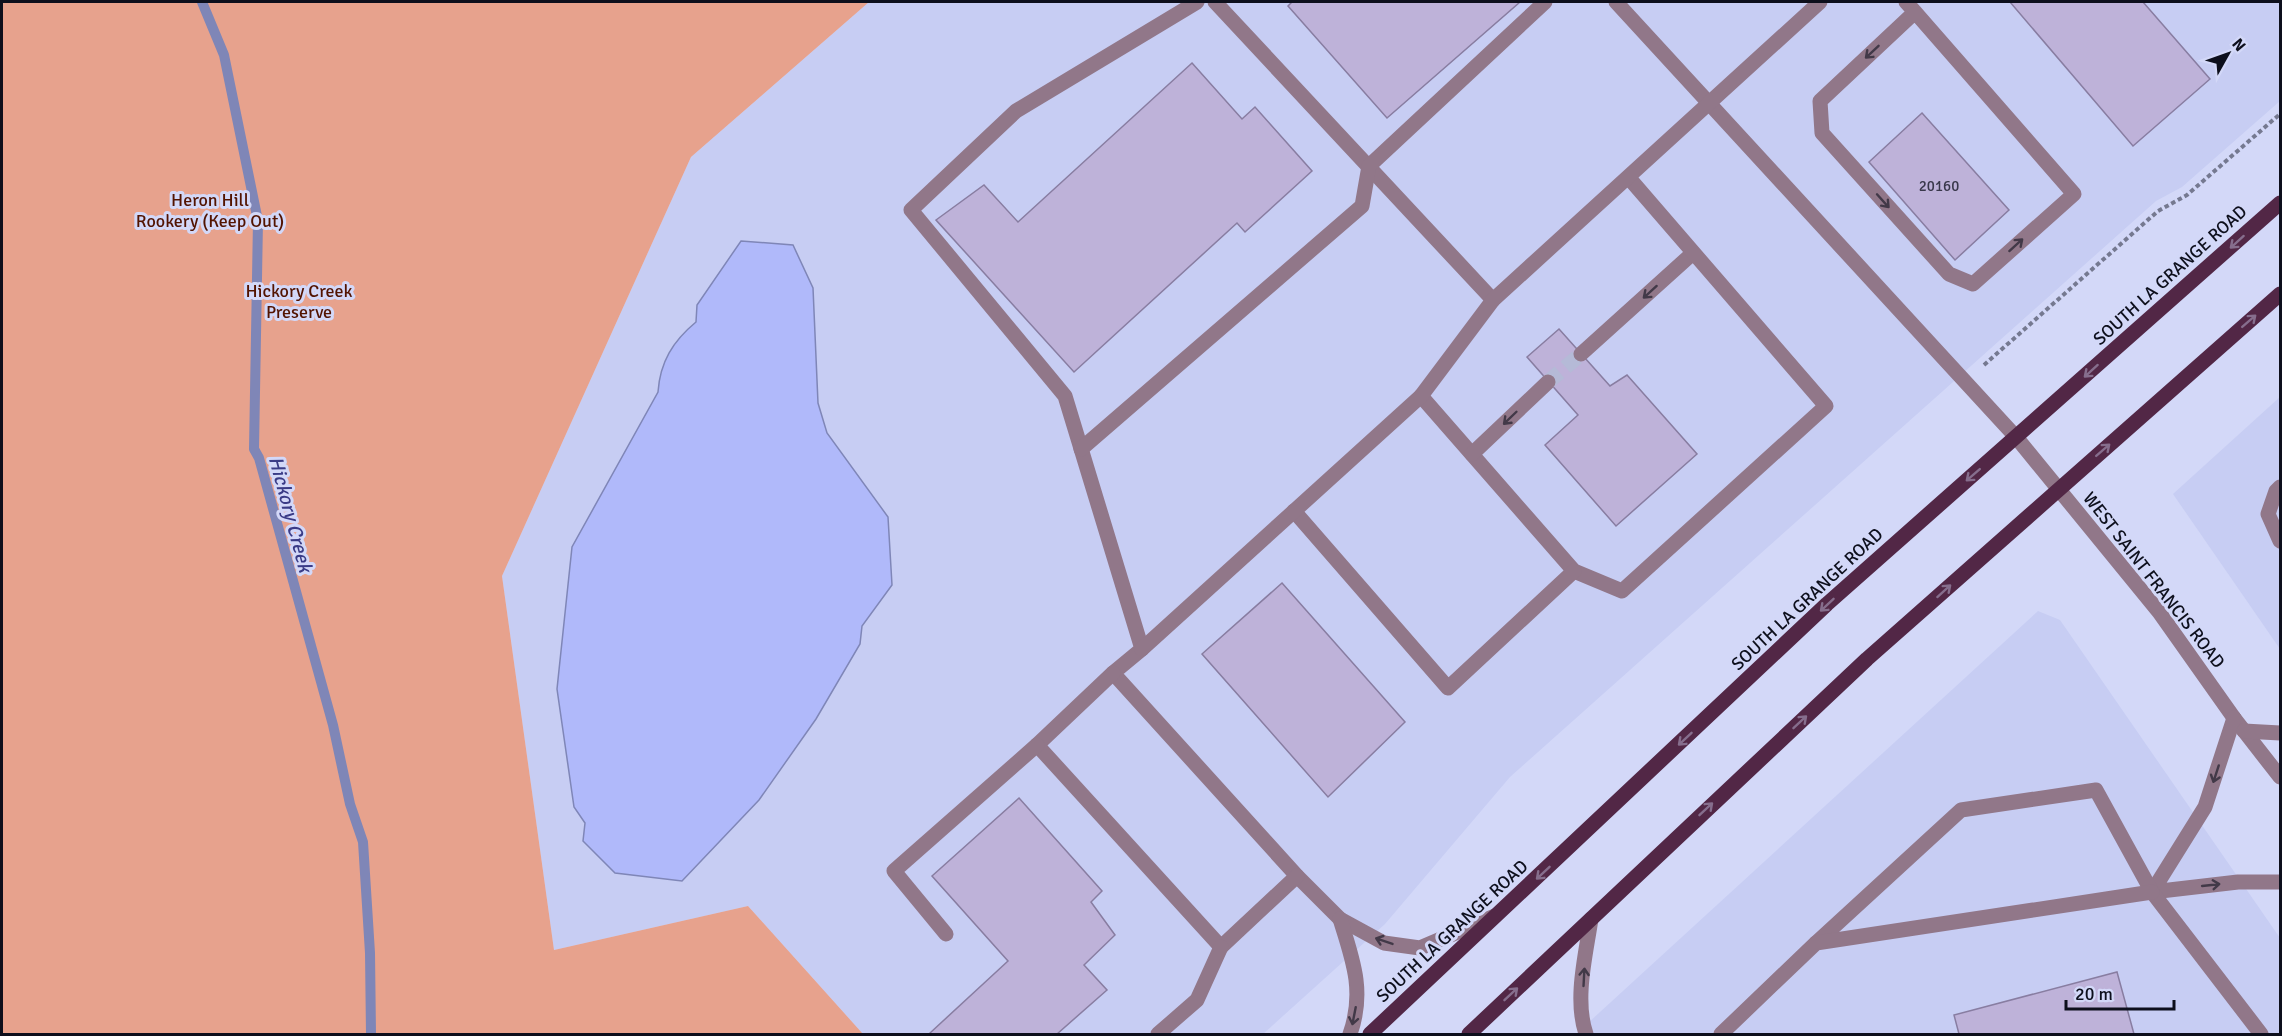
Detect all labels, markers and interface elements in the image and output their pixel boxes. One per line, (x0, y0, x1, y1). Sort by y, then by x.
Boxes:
north arrow (2198, 24, 2258, 84)
text: N (2227, 34, 2250, 56)
one-way arrow (1865, 45, 1880, 59)
house number: 20160 (1919, 177, 1959, 195)
park label: Heron Hill Rookery (Keep Out) (136, 189, 284, 232)
one-way arrow (1876, 193, 1890, 208)
street label: SOUTH LA GRANGE ROAD (2089, 200, 2251, 350)
one-way arrow (2230, 235, 2245, 249)
one-way arrow (2008, 238, 2023, 252)
park label: Hickory Creek Preserve (245, 280, 353, 323)
one-way arrow (1643, 285, 1658, 299)
one-way arrow (2242, 314, 2257, 328)
one-way arrow (2084, 364, 2099, 378)
one-way arrow (1503, 411, 1518, 426)
one-way arrow (2095, 443, 2110, 457)
water label: Hickory Creek (263, 453, 319, 577)
one-way arrow (1965, 468, 1981, 482)
street label: WEST SAINT FRANCIS ROAD (2078, 488, 2230, 672)
street label: SOUTH LA GRANGE ROAD (1727, 523, 1887, 675)
one-way arrow (1936, 584, 1952, 598)
one-way arrow (1819, 598, 1834, 612)
one-way arrow (1793, 714, 1808, 729)
one-way arrow (1677, 731, 1692, 746)
one-way arrow (2210, 764, 2221, 783)
one-way arrow (1699, 802, 1714, 817)
street label: SOUTH LA GRANGE ROAD (1372, 855, 1532, 1007)
one-way arrow (1536, 865, 1551, 879)
one-way arrow (2201, 879, 2221, 890)
one-way arrow (1374, 935, 1393, 946)
one-way arrow (1578, 967, 1589, 987)
scale bar (2066, 973, 2174, 1011)
text: 20 m (2075, 983, 2113, 1005)
one-way arrow (1504, 987, 1519, 1002)
one-way arrow (1348, 1006, 1359, 1025)

